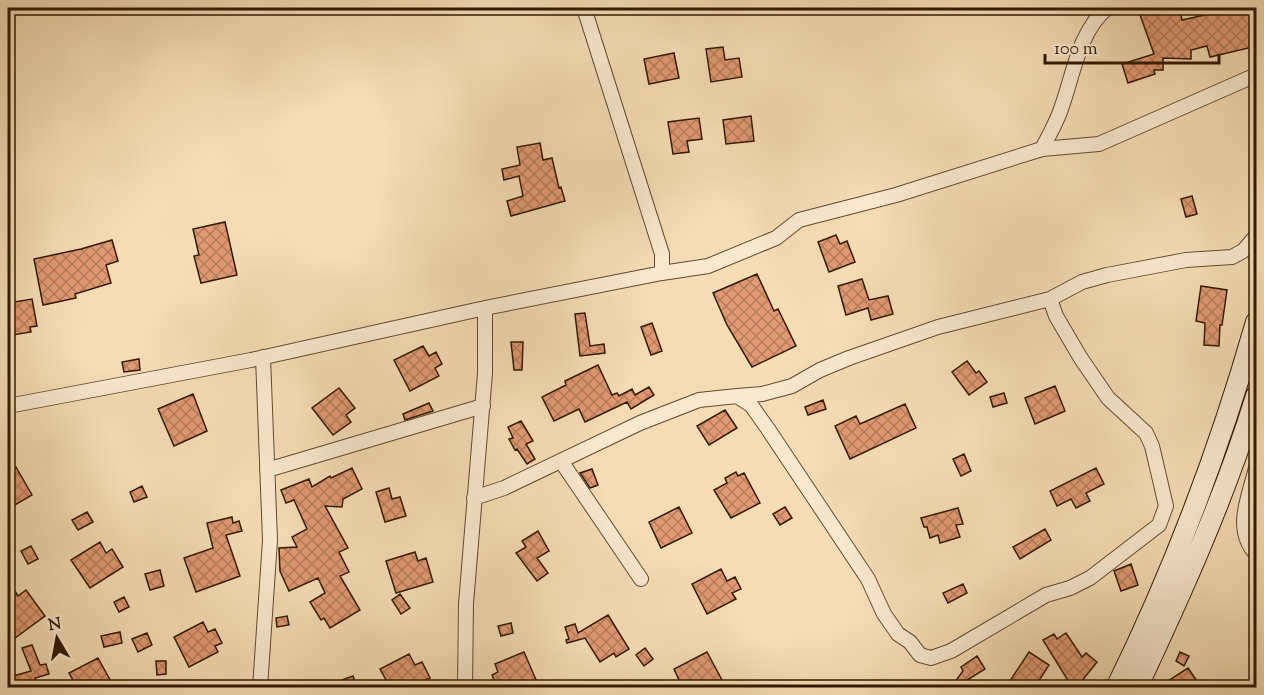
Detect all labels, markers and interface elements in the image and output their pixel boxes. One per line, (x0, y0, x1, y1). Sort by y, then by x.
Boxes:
scale bar (1045, 27, 1219, 65)
text: 100 m (1054, 37, 1098, 63)
north arrow (27, 608, 87, 668)
text: N (47, 613, 63, 638)

